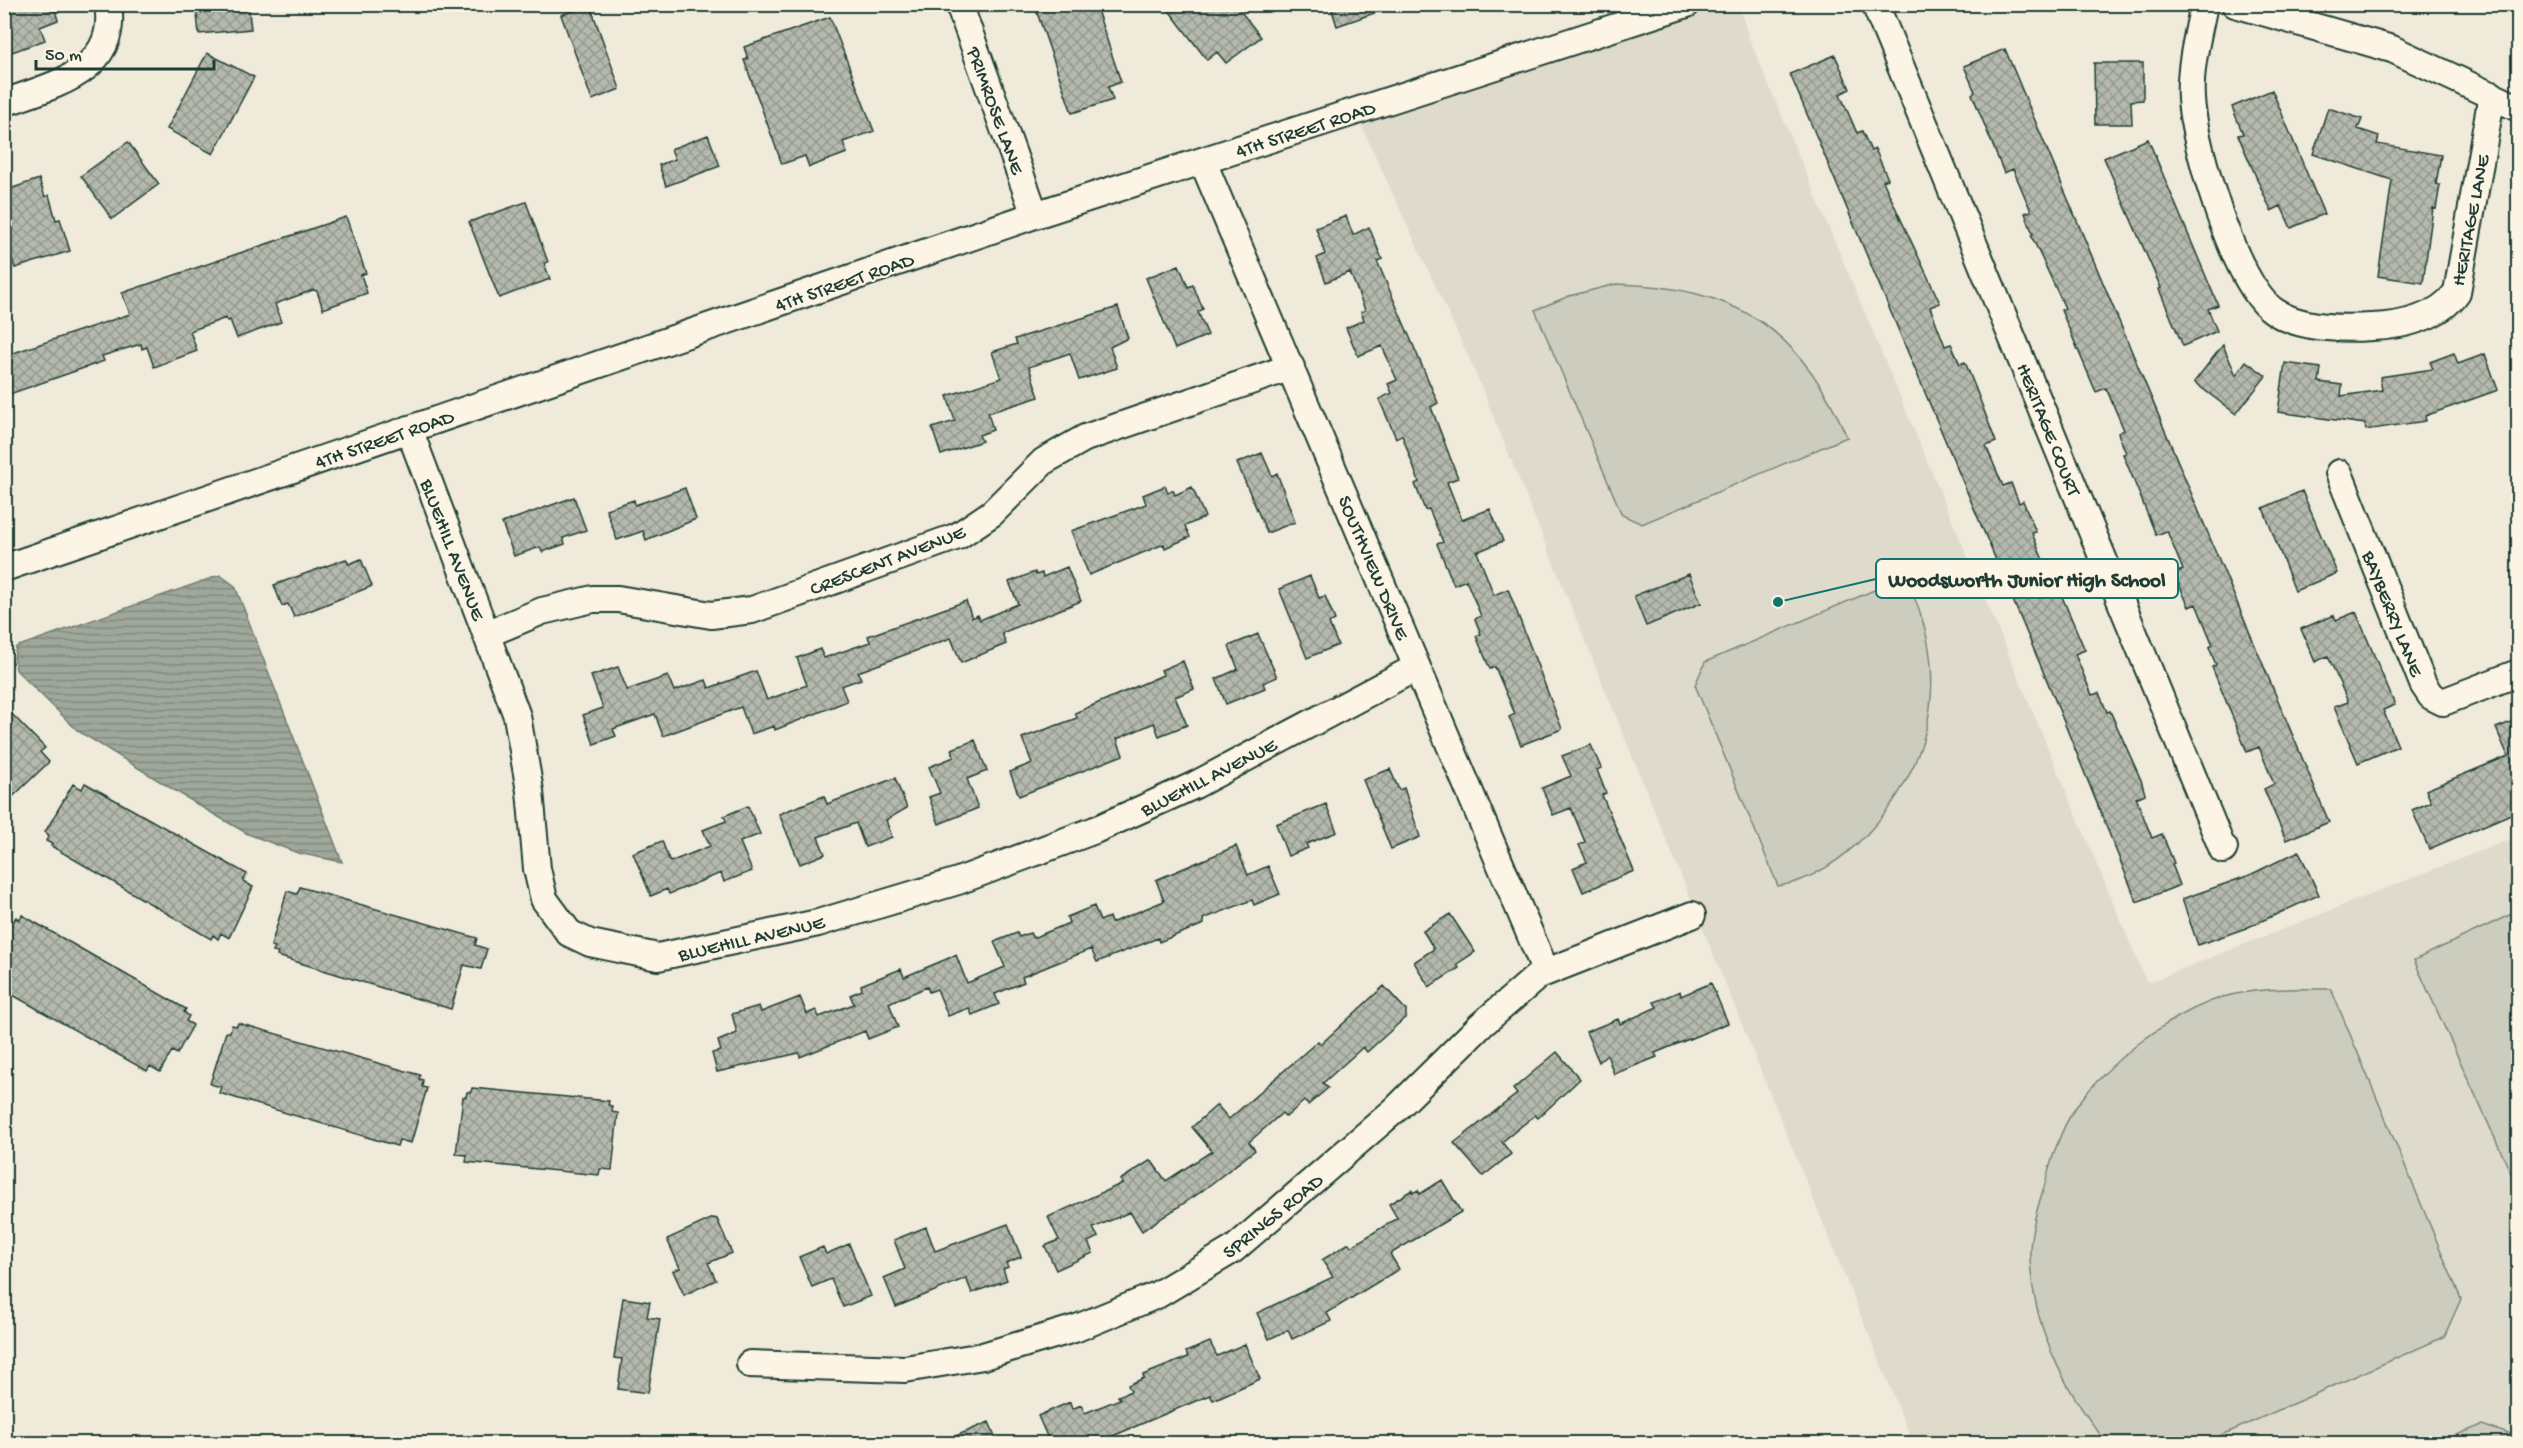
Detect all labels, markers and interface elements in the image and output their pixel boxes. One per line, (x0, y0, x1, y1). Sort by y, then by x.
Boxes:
scale bar (36, 33, 214, 71)
street label: PRIMROSE LANE (960, 43, 1028, 179)
text: 50 m (45, 46, 82, 67)
street label: 4TH STREET ROAD (1233, 98, 1380, 165)
street label: HERITAGE LANE (2448, 152, 2497, 288)
street label: 4TH STREET ROAD (773, 249, 919, 319)
street label: HERITAGE COURT (2010, 361, 2084, 501)
street label: 4TH STREET ROAD (313, 406, 459, 476)
street label: BLUEHILL AVENUE (413, 475, 489, 626)
street label: SOUTHVIEW DRIVE (1331, 493, 1413, 645)
street label: CRESCENT AVENUE (807, 522, 970, 602)
street label: BAYBERRY LANE (2355, 547, 2427, 682)
callout: Woodsworth Junior High School (1876, 559, 2178, 598)
text: Woodsworth Junior High School (1887, 570, 2166, 595)
street label: BLUEHILL AVENUE (1137, 734, 1283, 824)
street label: BLUEHILL AVENUE (675, 912, 829, 969)
street label: SPRINGS ROAD (1219, 1170, 1330, 1265)

